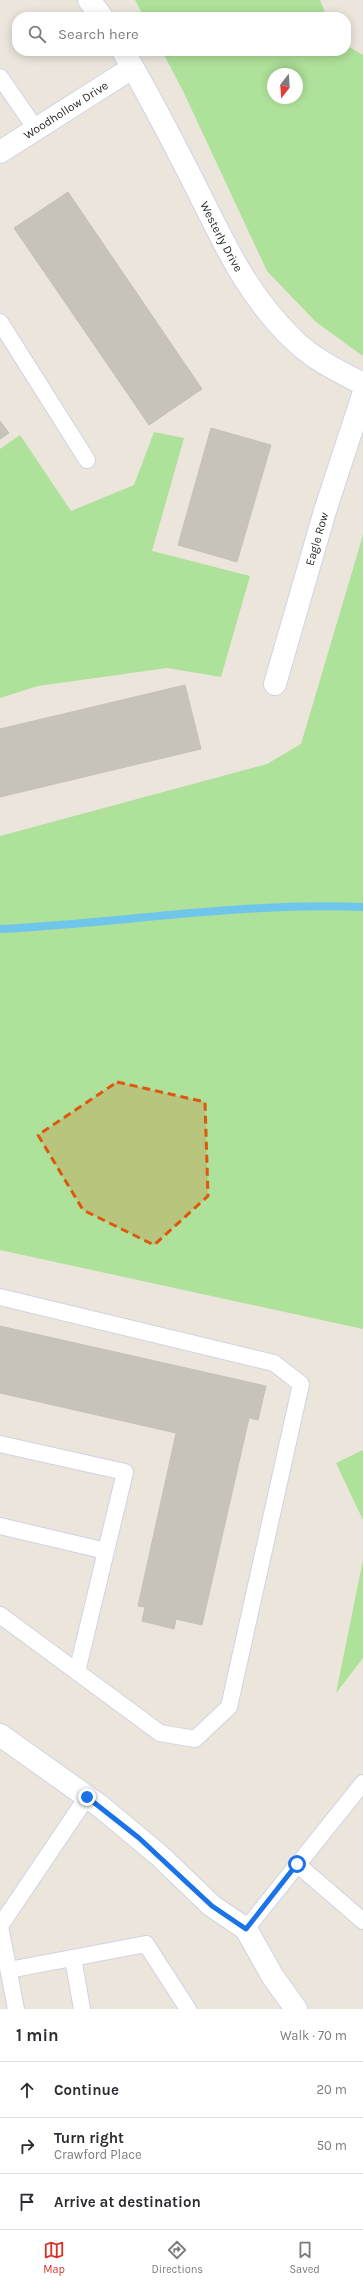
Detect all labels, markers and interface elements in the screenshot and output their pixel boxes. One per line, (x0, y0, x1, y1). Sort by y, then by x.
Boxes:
search box (12, 12, 351, 56)
icon: search (26, 23, 48, 45)
text: Search here (58, 25, 139, 43)
north arrow (267, 68, 303, 104)
street label: Woodhollow Drive (21, 78, 111, 142)
street label: Westerly Drive (197, 199, 246, 274)
street label: Eagle Row (303, 510, 331, 567)
route end (78, 1788, 96, 1806)
route start (288, 1855, 306, 1873)
text: 1 min (16, 2025, 59, 2045)
text: Walk · 70 m (280, 2028, 347, 2043)
icon: ahead (16, 2079, 38, 2101)
text: Continue (54, 2081, 119, 2099)
text: 20 m (317, 2082, 347, 2097)
text: Turn right (54, 2129, 124, 2147)
icon: right (16, 2135, 38, 2157)
text: 50 m (317, 2138, 347, 2153)
text: Crawford Place (54, 2147, 142, 2162)
icon: arrive (16, 2191, 38, 2213)
text: Arrive at destination (54, 2193, 201, 2211)
tab: Map (43, 2239, 65, 2276)
tab: Directions (151, 2239, 203, 2276)
tab: Saved (289, 2239, 320, 2276)

